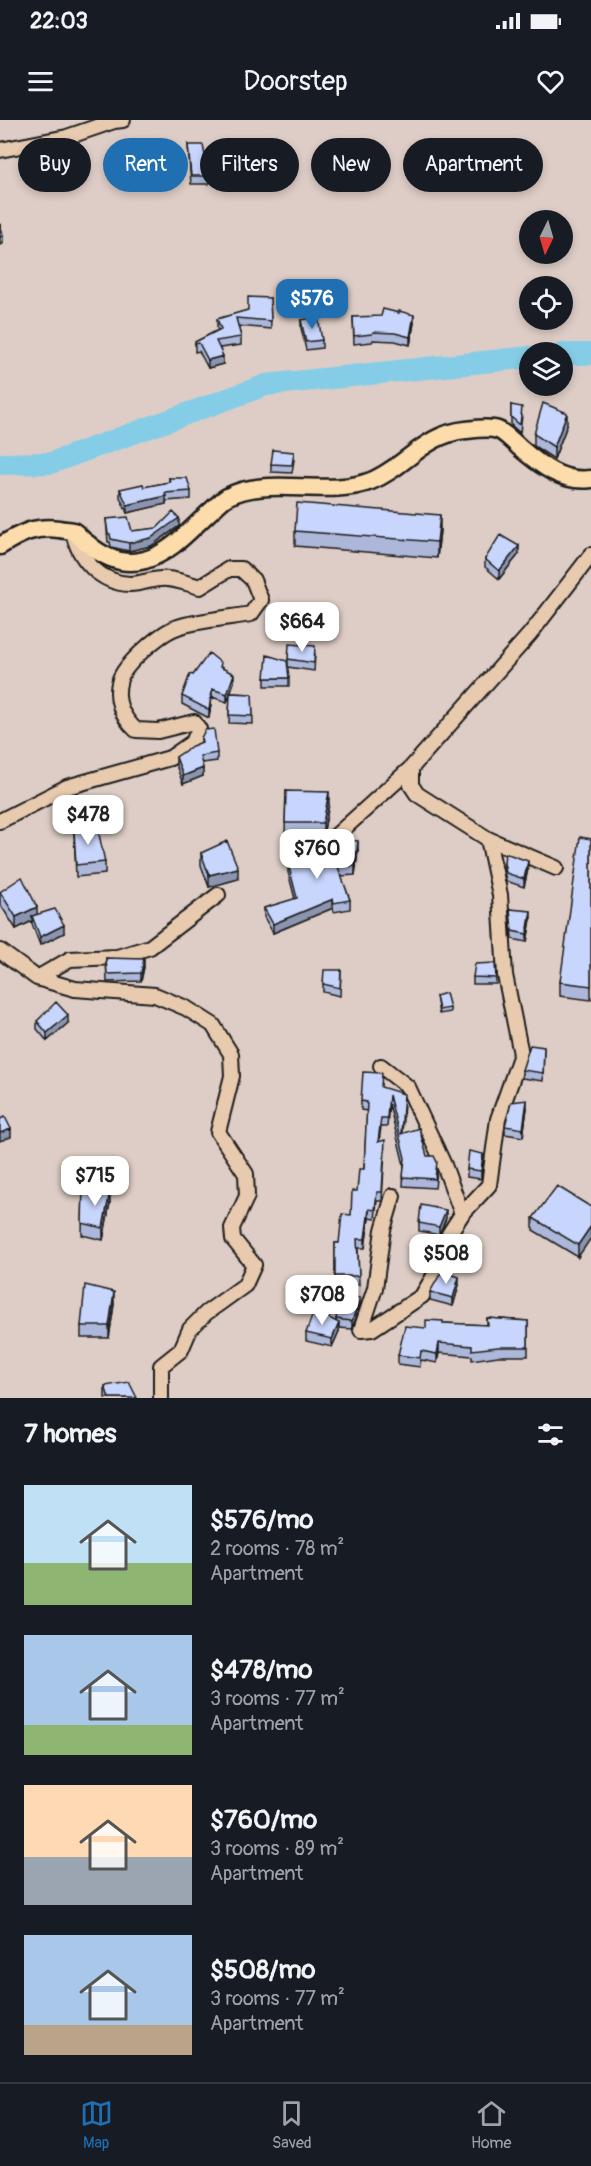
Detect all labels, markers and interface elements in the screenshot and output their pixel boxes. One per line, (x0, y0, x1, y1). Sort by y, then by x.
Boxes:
text: 22:03 (30, 7, 88, 35)
icon: menu (24, 65, 57, 98)
text: Doorstep (243, 65, 348, 98)
icon: heart (534, 65, 567, 98)
chip: Buy (18, 138, 91, 192)
chip: Rent (103, 138, 188, 192)
chip: Filters (200, 138, 299, 192)
chip: New (311, 138, 391, 192)
chip: Apartment (403, 138, 543, 192)
north arrow (519, 210, 573, 264)
map controls (519, 210, 573, 396)
button: locate (519, 276, 573, 330)
pin: $576 (276, 279, 348, 330)
text: $576 (290, 286, 334, 311)
button: layers (519, 342, 573, 396)
pin: $664 (266, 602, 338, 653)
text: $664 (279, 609, 325, 634)
pin: $478 (52, 795, 124, 846)
text: $478 (66, 802, 110, 827)
pin: $760 (281, 829, 353, 880)
text: $760 (294, 836, 340, 861)
pin: $715 (59, 1156, 131, 1207)
text: $715 (75, 1163, 115, 1188)
pin: $508 (410, 1234, 482, 1285)
text: $508 (423, 1241, 469, 1266)
pin: $708 (286, 1275, 358, 1326)
text: $708 (299, 1282, 345, 1307)
text: 7 homes (24, 1418, 116, 1450)
icon: filters (534, 1418, 567, 1451)
text: $576/mo (210, 1504, 313, 1536)
icon: home (72, 1509, 144, 1581)
text: 2 rooms · 78 m² (210, 1536, 344, 1561)
text: Apartment (210, 1561, 303, 1586)
text: $478/mo (210, 1654, 312, 1686)
icon: home (72, 1659, 144, 1731)
text: 3 rooms · 77 m² (210, 1686, 345, 1711)
text: Apartment (210, 1711, 303, 1736)
text: $760/mo (210, 1804, 317, 1836)
icon: home (72, 1809, 144, 1881)
text: 3 rooms · 89 m² (210, 1836, 344, 1861)
text: Apartment (210, 1861, 303, 1886)
text: $508/mo (210, 1954, 315, 1986)
icon: home (72, 1959, 144, 2031)
text: 3 rooms · 77 m² (210, 1986, 345, 2011)
text: Apartment (210, 2011, 303, 2036)
tab: Map (80, 2097, 113, 2153)
tab: Saved (272, 2097, 312, 2153)
tab: Home (471, 2097, 511, 2153)

